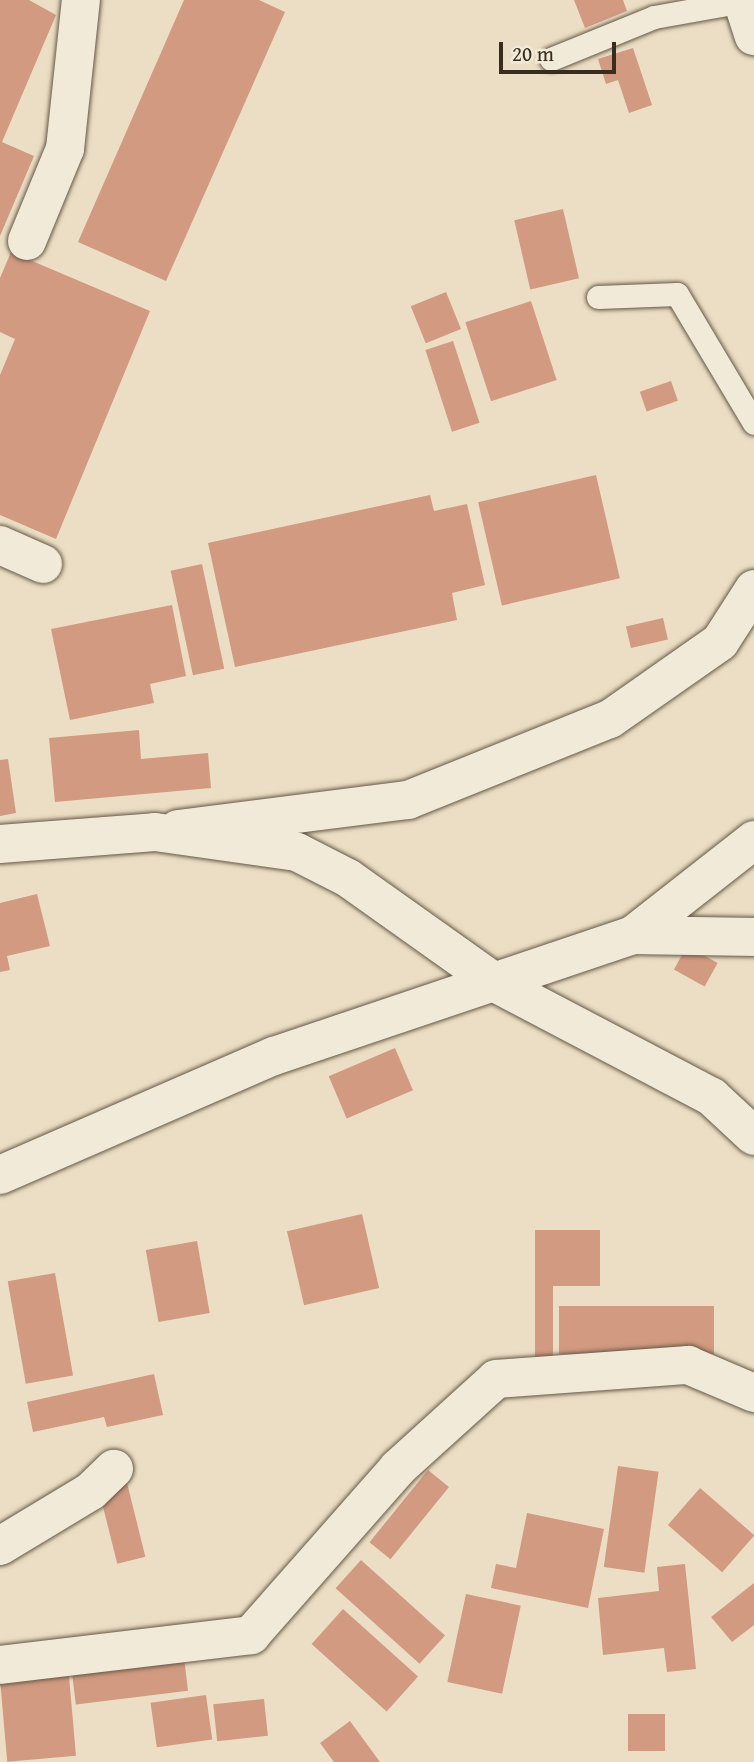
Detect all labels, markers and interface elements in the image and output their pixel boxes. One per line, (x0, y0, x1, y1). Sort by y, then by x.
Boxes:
scale bar (502, 28, 619, 72)
text: 20 m (512, 38, 554, 69)

